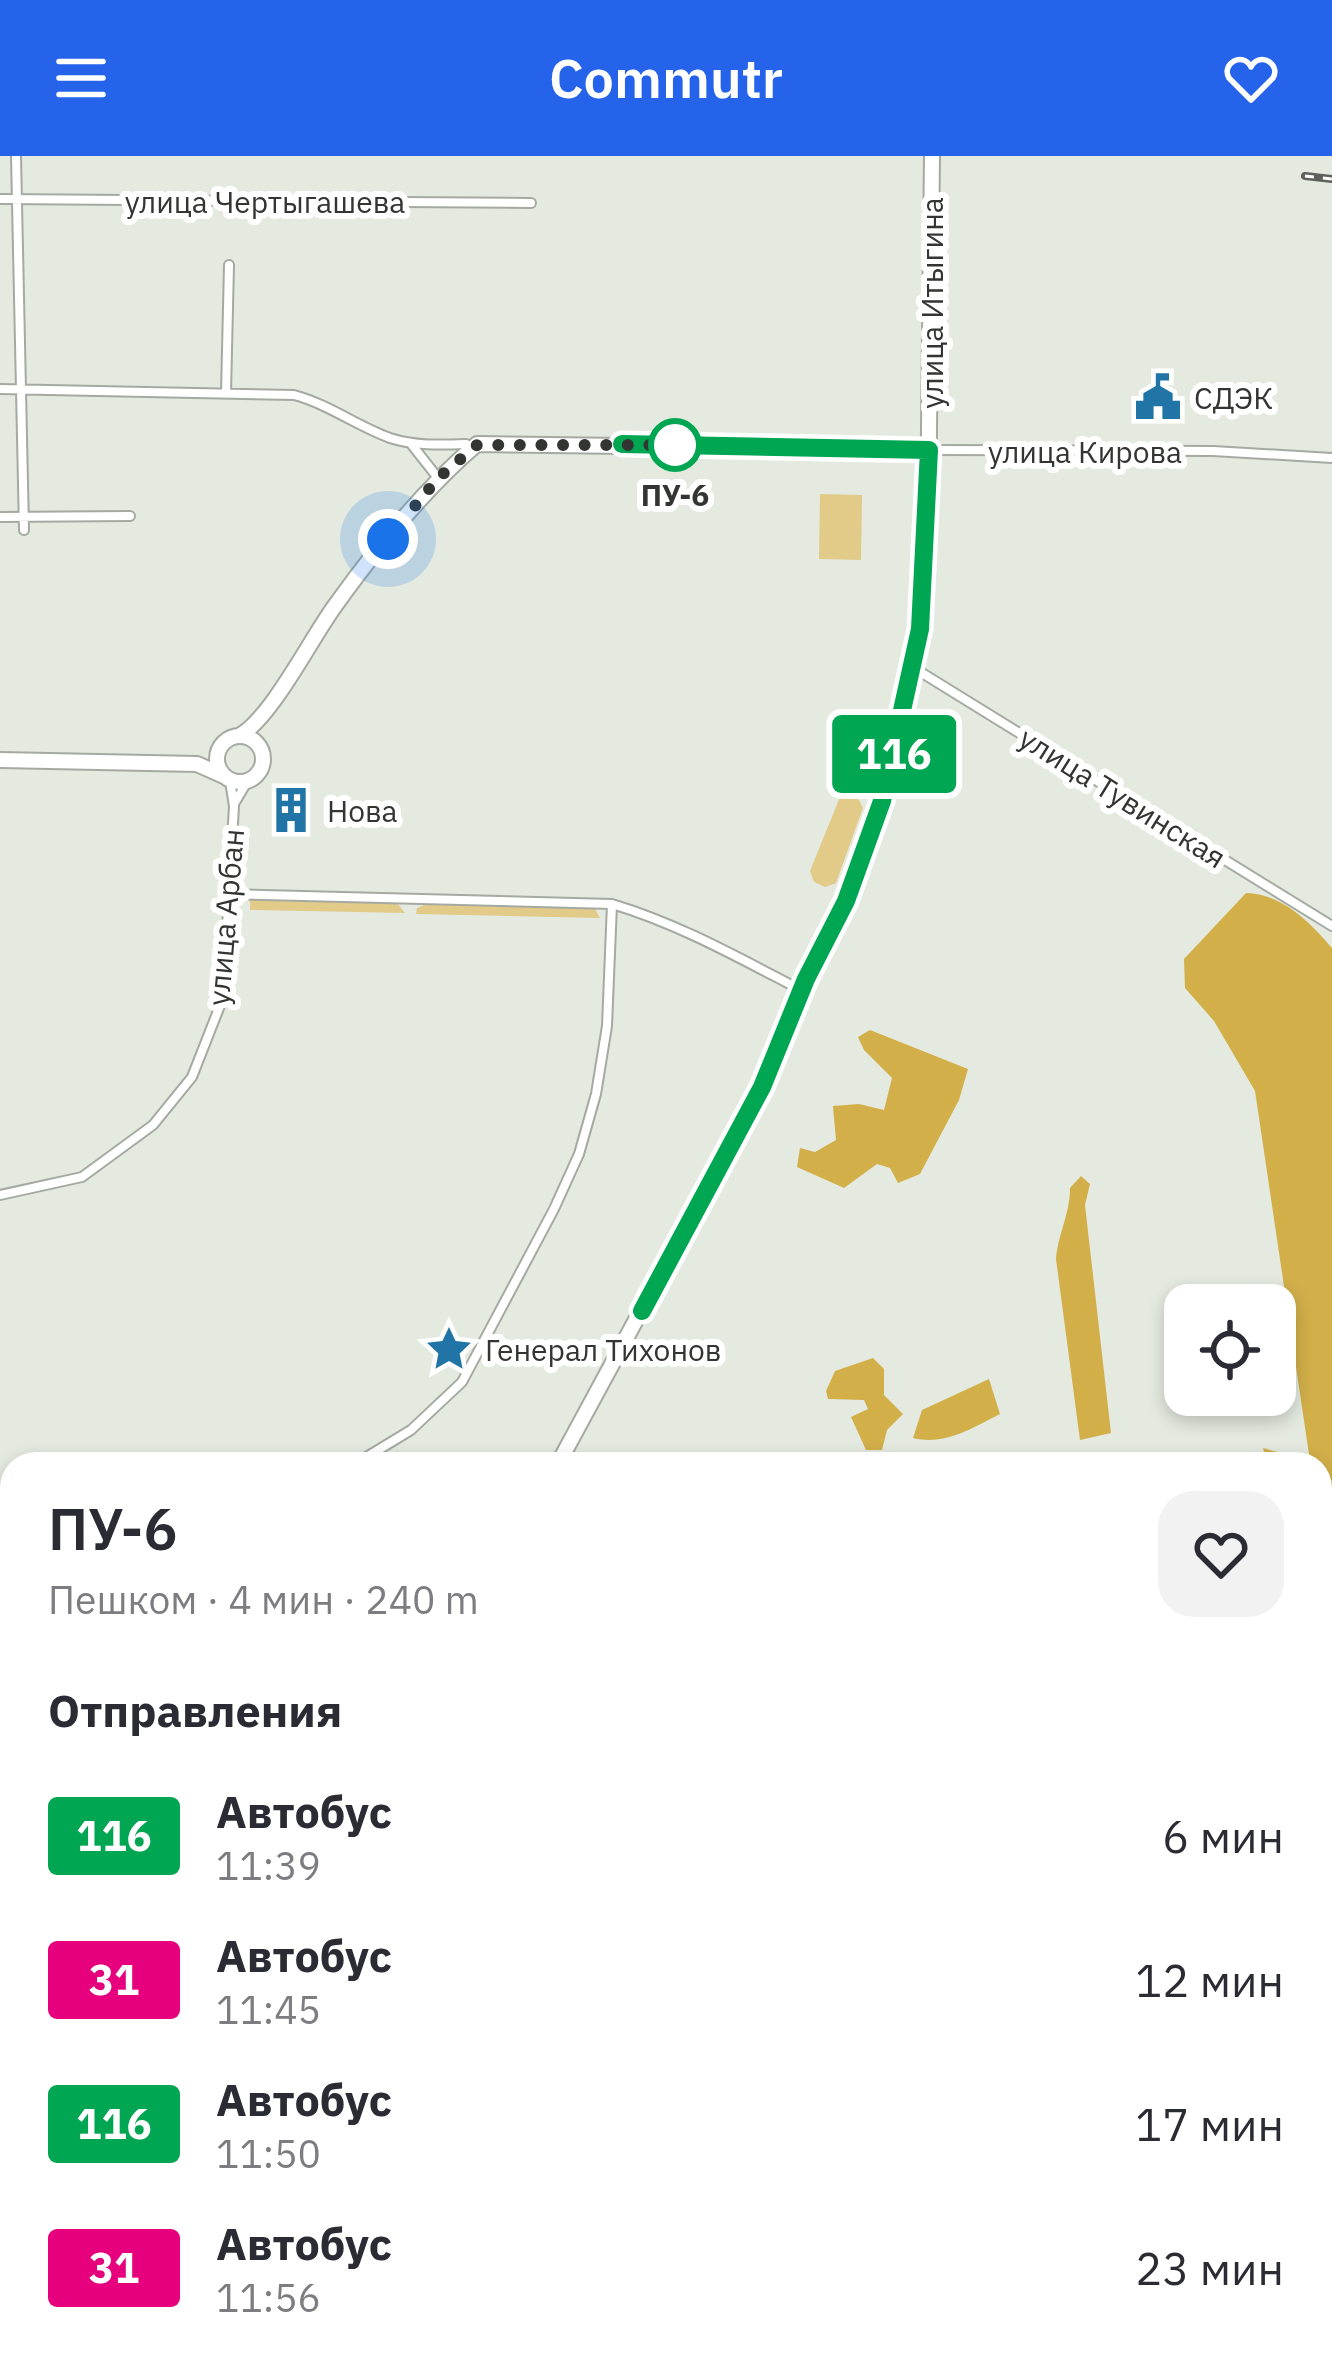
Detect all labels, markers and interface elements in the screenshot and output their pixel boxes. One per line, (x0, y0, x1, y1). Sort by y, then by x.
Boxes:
text: Commutr (549, 43, 783, 113)
icon: menu (48, 45, 114, 111)
icon: heart (1218, 45, 1284, 111)
street label: улица Чертыгашева (125, 182, 405, 221)
street label: улица Итыгина (912, 197, 951, 409)
public building icon: СДЭК (1133, 372, 1183, 422)
place label: СДЭК (1194, 378, 1273, 417)
marker: ПУ-6 (650, 420, 700, 470)
street label: улица Кирова (988, 432, 1182, 471)
place label: ПУ-6 (641, 475, 709, 514)
your location (358, 509, 418, 569)
line badge: 116 (825, 715, 963, 793)
street label: улица Тувинская (1012, 718, 1234, 876)
text: 116 (856, 726, 932, 781)
building icon: Нова (266, 785, 316, 835)
place label: Нова (327, 791, 398, 830)
street label: улица Арбан (198, 827, 252, 1007)
map controls (1164, 1284, 1296, 1416)
button: locate (1164, 1284, 1296, 1416)
place icon: Генерал Тихонов (424, 1324, 474, 1374)
place label: Генерал Тихонов (485, 1330, 722, 1369)
button: heart (1158, 1491, 1284, 1617)
text: ПУ-6 (48, 1492, 178, 1566)
text: Пешком · 4 мин · 240 m (48, 1574, 479, 1625)
text: Отправления (48, 1681, 342, 1739)
text: Автобус (216, 1782, 392, 1840)
text: 6 мин (1162, 1807, 1284, 1865)
text: 116 (76, 1808, 152, 1863)
text: 11:39 (216, 1840, 321, 1891)
text: Автобус (216, 1926, 392, 1984)
text: 12 мин (1135, 1951, 1284, 2009)
text: 31 (89, 1952, 139, 2007)
text: 11:45 (216, 1984, 321, 2035)
text: Автобус (216, 2070, 392, 2128)
text: 17 мин (1135, 2095, 1284, 2153)
text: 116 (76, 2096, 152, 2151)
text: 11:50 (216, 2128, 321, 2179)
text: Автобус (216, 2214, 392, 2272)
text: 23 мин (1135, 2239, 1284, 2297)
text: 31 (89, 2240, 139, 2295)
text: 11:56 (216, 2272, 321, 2323)

